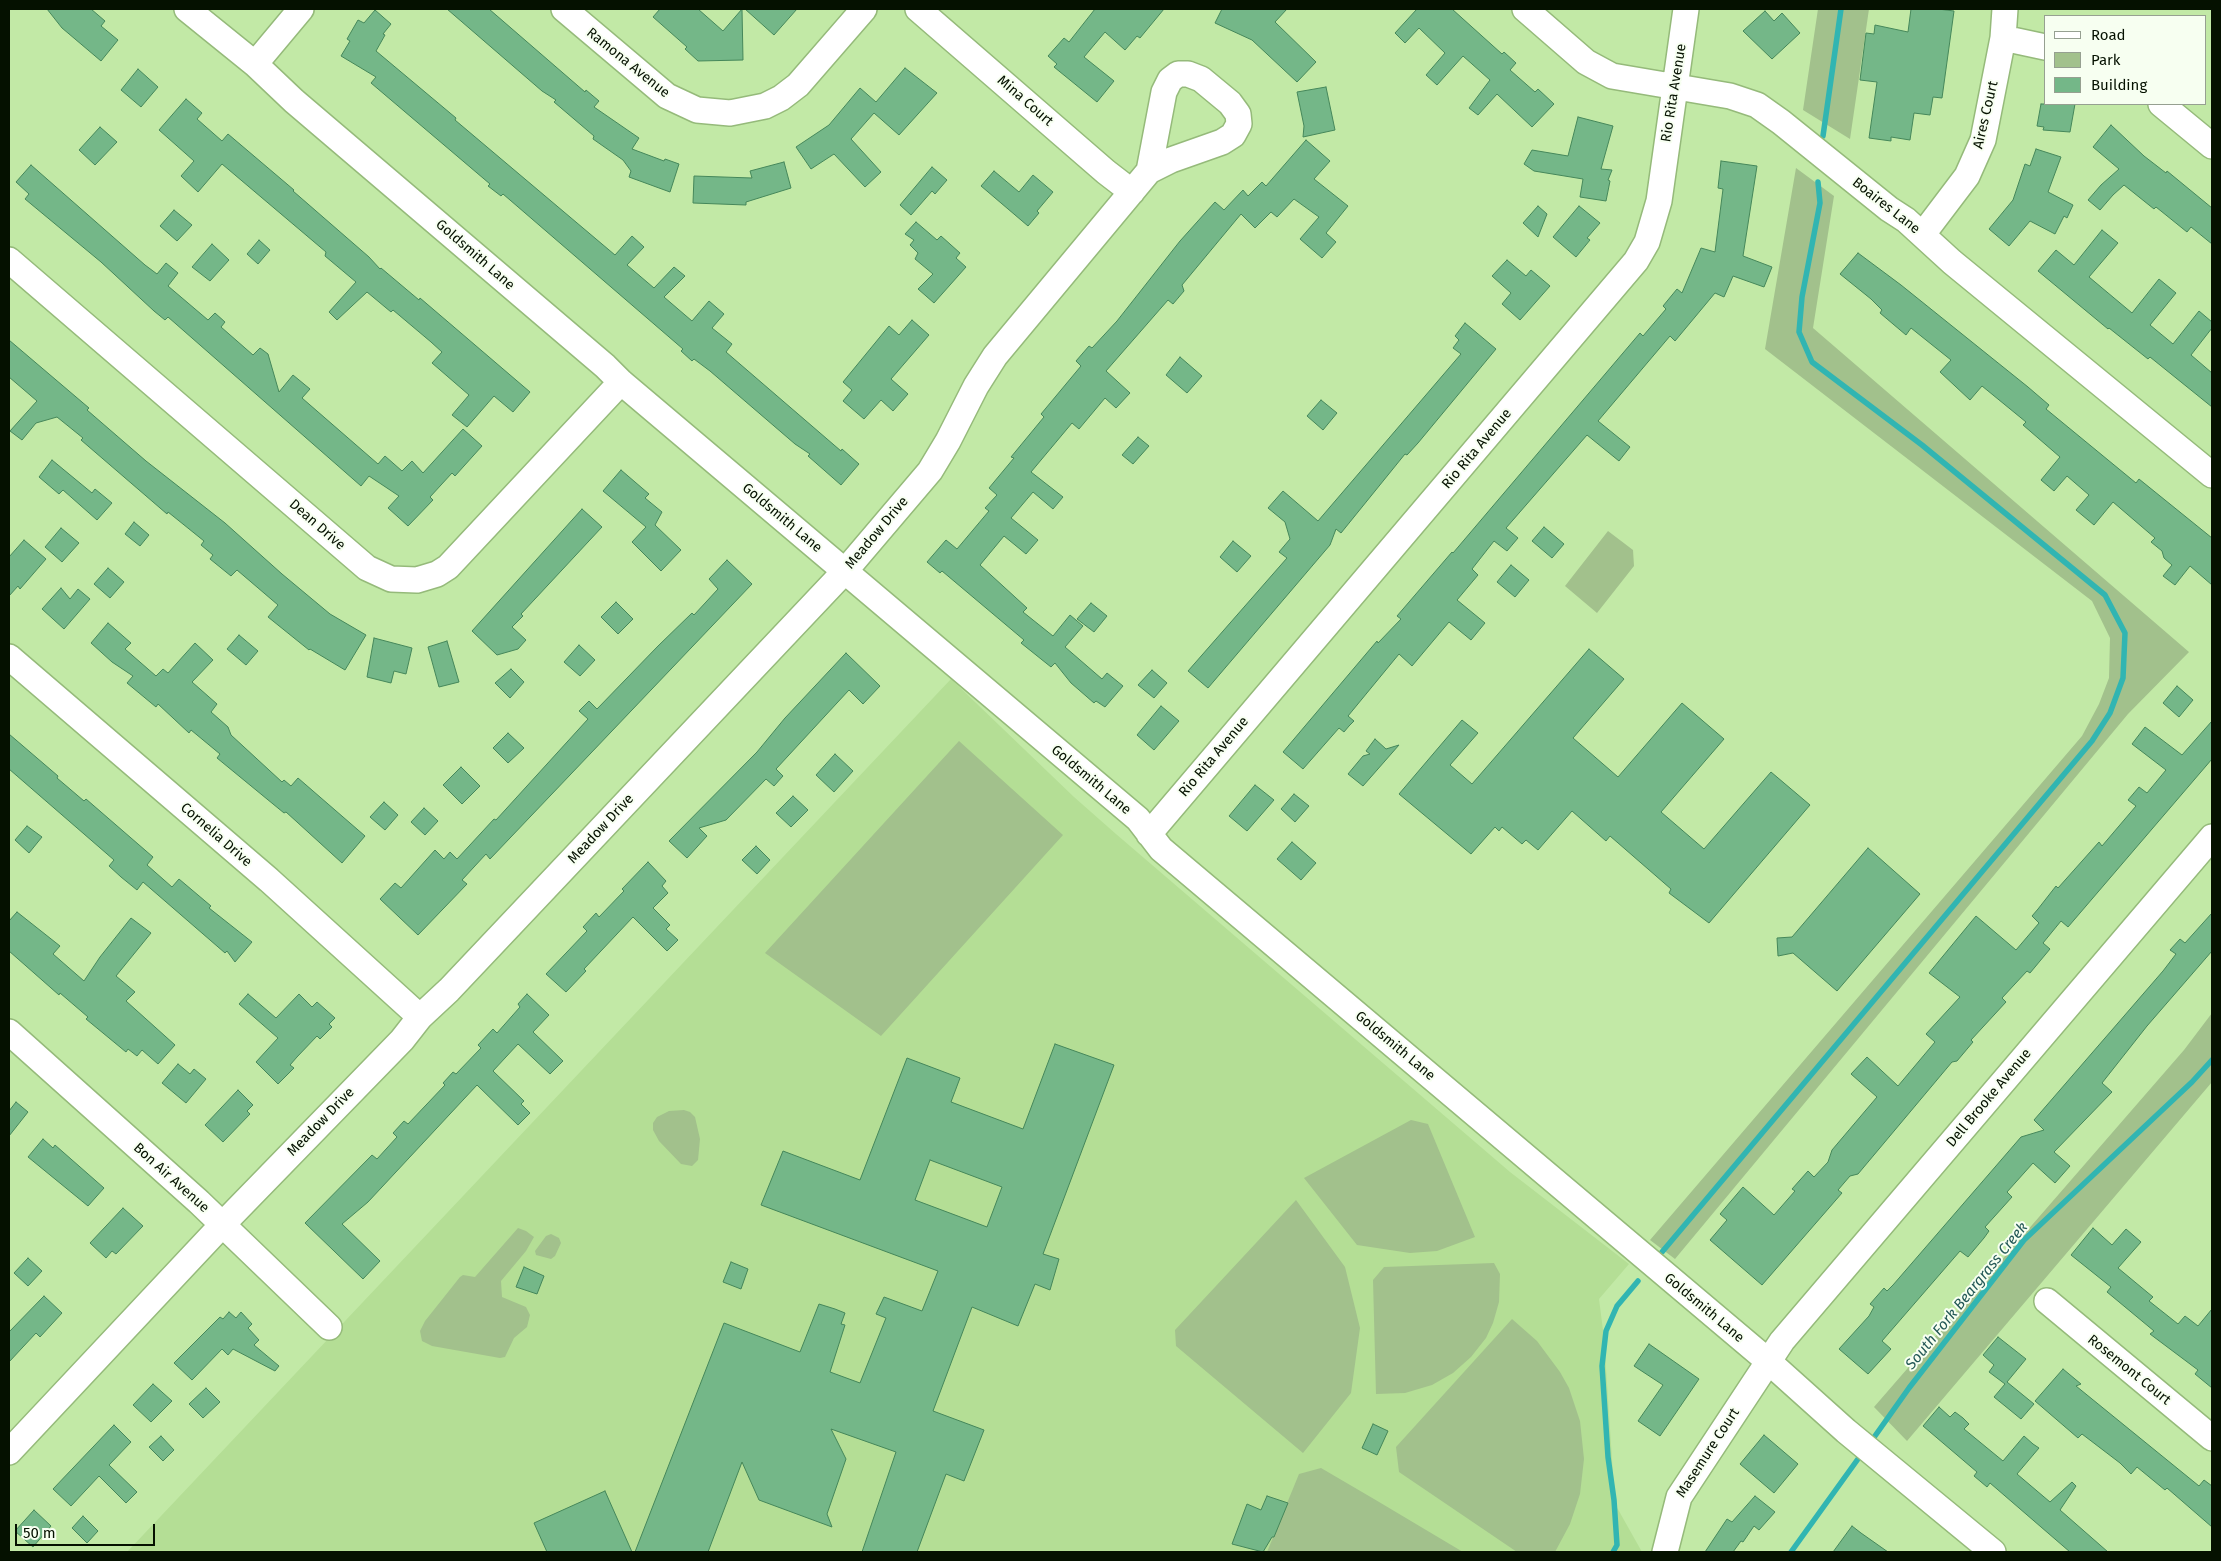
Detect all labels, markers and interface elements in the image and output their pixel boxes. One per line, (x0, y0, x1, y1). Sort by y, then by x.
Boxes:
legend (2044, 15, 2206, 105)
street label: Ramona Avenue (583, 24, 673, 102)
text: Road (2091, 26, 2126, 44)
street label: Rio Rita Avenue (1658, 43, 1690, 143)
text: Park (2091, 51, 2121, 69)
street label: Mina Court (994, 72, 1056, 130)
text: Building (2091, 76, 2147, 94)
street label: Aires Court (1970, 79, 2002, 151)
street label: Boaires Lane (1849, 174, 1923, 238)
street label: Goldsmith Lane (432, 216, 518, 294)
street label: Rio Rita Avenue (1439, 406, 1515, 492)
street label: Goldsmith Lane (739, 480, 825, 556)
street label: Meadow Drive (842, 493, 912, 573)
street label: Dean Drive (286, 496, 348, 554)
street label: Rio Rita Avenue (1176, 714, 1252, 800)
street label: Goldsmith Lane (1048, 742, 1134, 818)
street label: Meadow Drive (564, 791, 638, 867)
street label: Cornelia Drive (177, 799, 255, 871)
street label: Goldsmith Lane (1352, 1008, 1438, 1084)
street label: Dell Brooke Avenue (1943, 1045, 2035, 1151)
street label: Meadow Drive (284, 1084, 358, 1160)
street label: Bon Air Avenue (130, 1140, 212, 1216)
water label: South Fork Beargrass Creek (1902, 1219, 2032, 1373)
street label: Goldsmith Lane (1661, 1270, 1747, 1346)
street label: Rosemont Court (2084, 1331, 2174, 1409)
street label: Masemure Court (1673, 1405, 1743, 1501)
scale bar (18, 1514, 158, 1546)
text: 50 m (23, 1524, 56, 1542)

